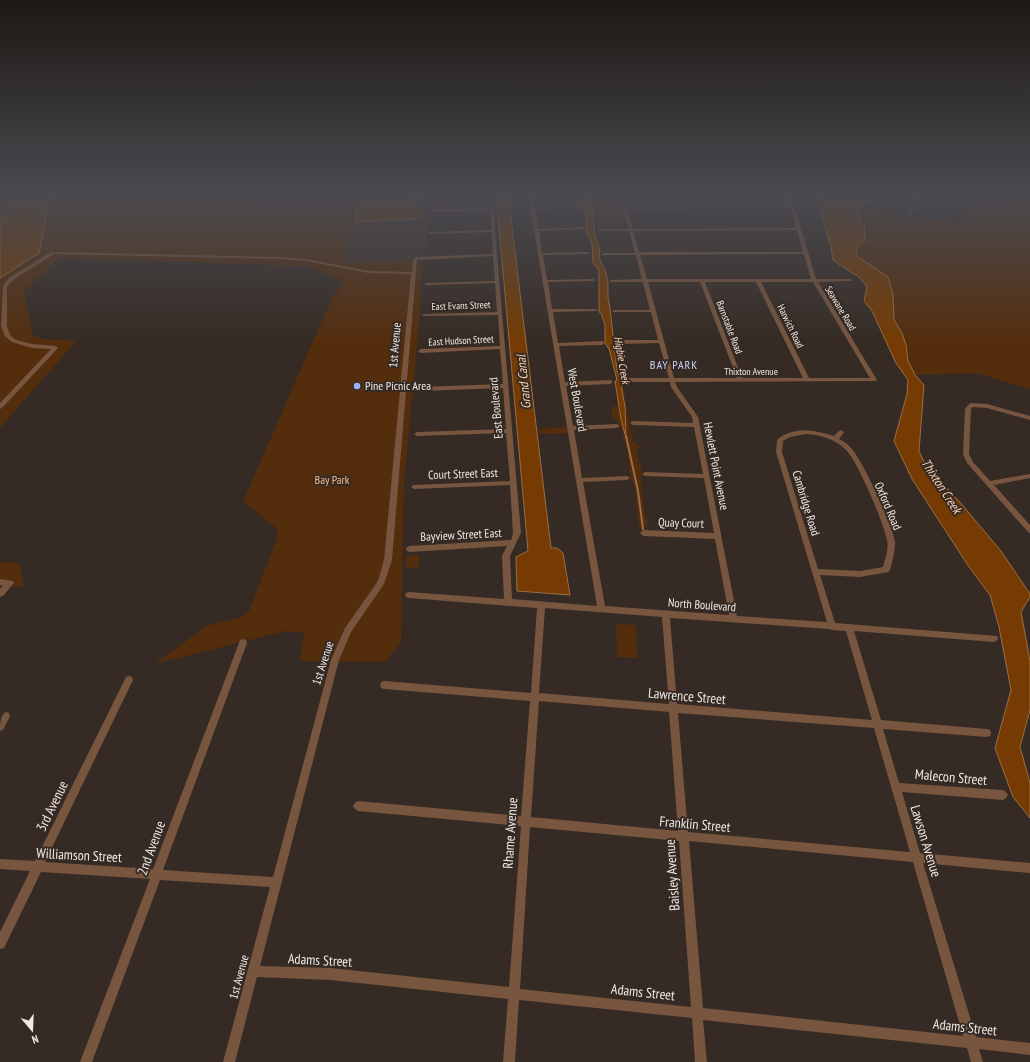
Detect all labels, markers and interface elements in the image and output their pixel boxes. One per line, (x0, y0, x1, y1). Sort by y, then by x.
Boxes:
street label: Seawane Road (822, 283, 859, 333)
street label: East Evans Street (431, 298, 491, 313)
street label: Barnstable Road (713, 299, 746, 356)
street label: Harwich Road (774, 302, 807, 350)
street label: 1st Avenue (385, 322, 404, 368)
street label: East Hudson Street (428, 332, 494, 349)
water label: Higbie Creek (611, 335, 633, 387)
water label: Grand Canal (512, 352, 535, 410)
district label: BAY PARK (650, 357, 698, 372)
street label: Thixton Avenue (724, 365, 778, 378)
street label: West Boulevard (565, 367, 590, 433)
street label: East Boulevard (485, 377, 506, 439)
place label: Pine Picnic Area (365, 378, 431, 393)
marker: Pine Picnic Area (352, 381, 362, 391)
street label: Hewlett Point Avenue (701, 421, 732, 511)
water label: Thixton Creek (917, 456, 967, 519)
street label: Court Street East (428, 465, 499, 482)
street label: Cambridge Road (789, 468, 824, 537)
park label: Bay Park (315, 472, 350, 487)
street label: Oxford Road (872, 479, 905, 532)
street label: Quay Court (658, 514, 705, 531)
street label: Bayview Street East (420, 525, 503, 544)
street label: North Boulevard (668, 595, 736, 614)
street label: 1st Avenue (308, 639, 337, 687)
street label: Lawrence Street (648, 684, 727, 708)
street label: Malecon Street (914, 765, 988, 789)
street label: 3rd Avenue (32, 778, 72, 834)
street label: Rhame Avenue (499, 797, 521, 869)
street label: Lawson Avenue (907, 803, 946, 879)
street label: Franklin Street (659, 812, 731, 836)
street label: 2nd Avenue (133, 818, 169, 878)
street label: Baisley Avenue (661, 838, 683, 911)
street label: Williamson Street (36, 844, 122, 866)
street label: Adams Street (288, 949, 353, 971)
street label: 1st Avenue (225, 953, 252, 1001)
street label: Adams Street (610, 980, 676, 1004)
north arrow (12, 1010, 52, 1050)
street label: Adams Street (932, 1015, 998, 1039)
text: N (30, 1032, 40, 1047)

